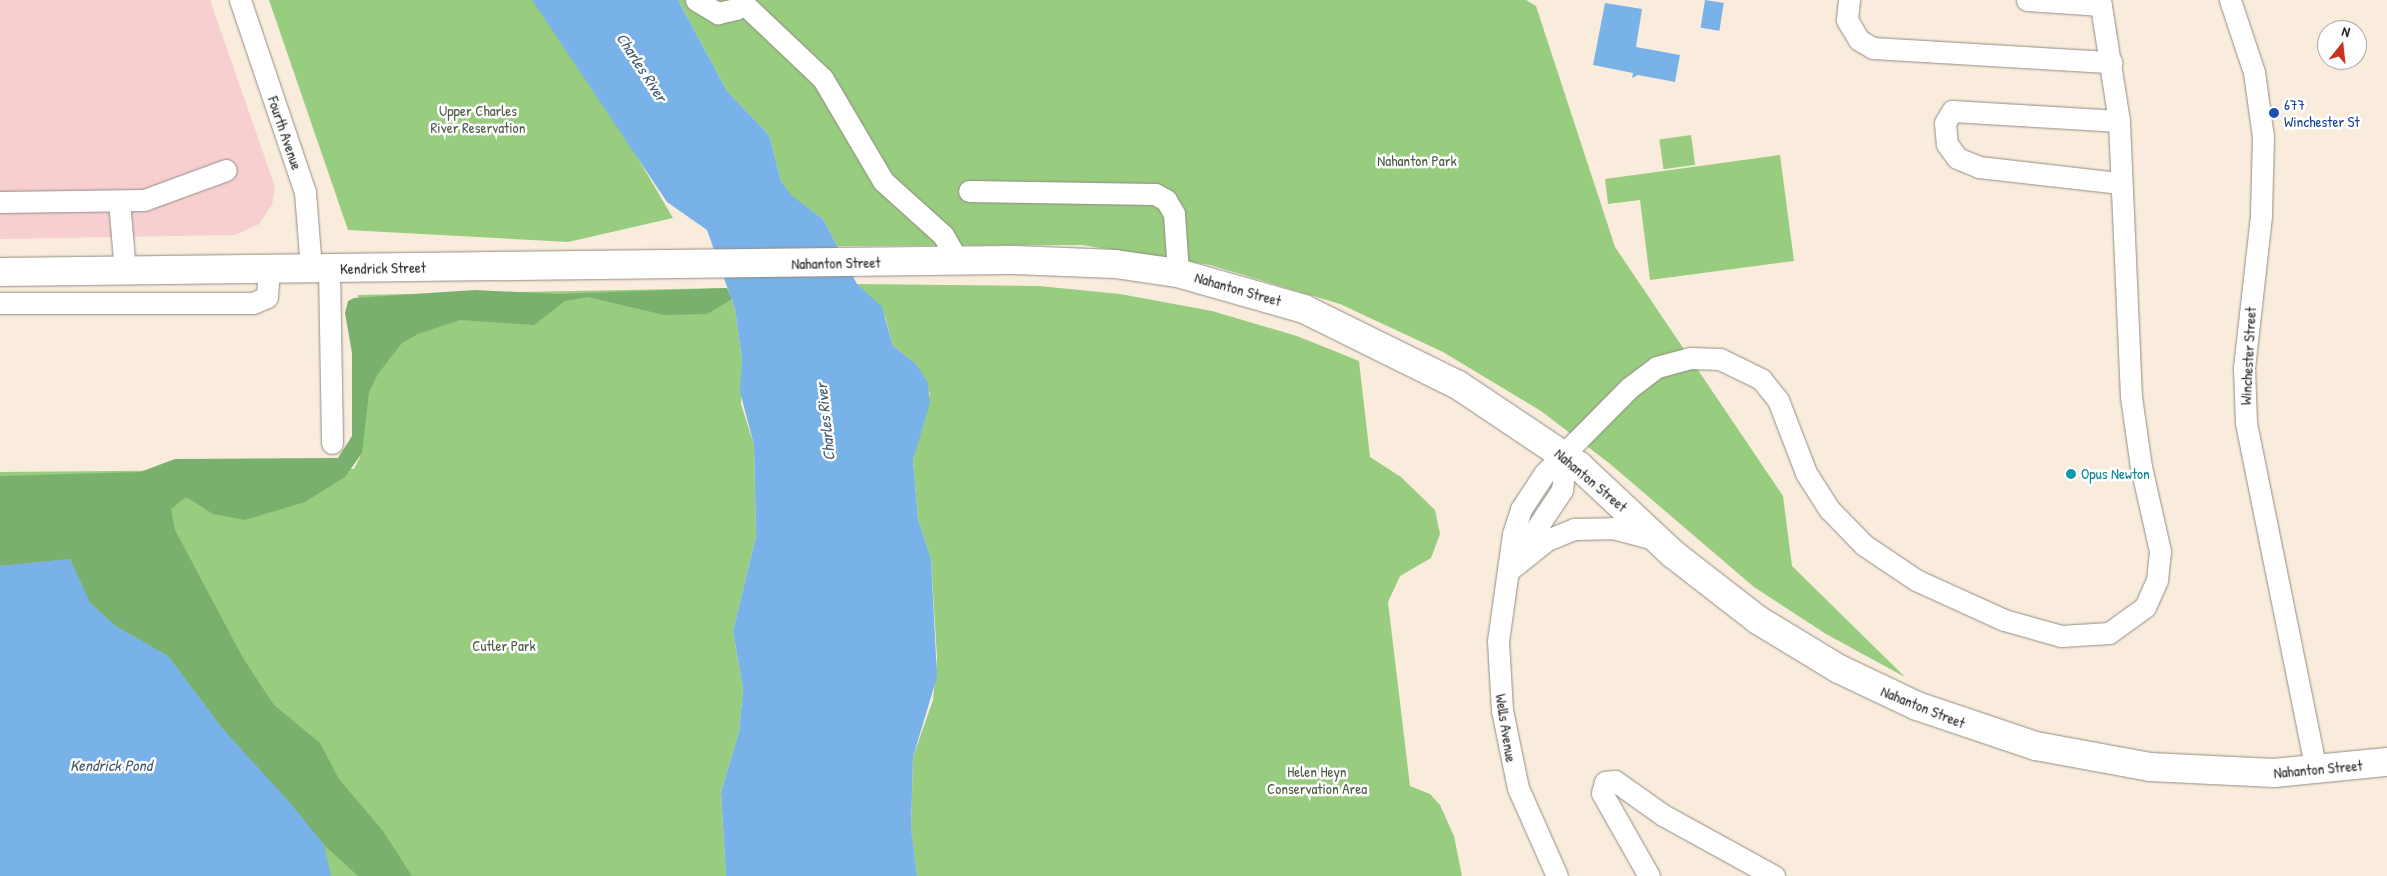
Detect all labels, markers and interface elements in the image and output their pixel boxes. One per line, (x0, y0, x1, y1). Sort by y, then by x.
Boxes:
north arrow (2317, 20, 2367, 70)
text: N (2340, 21, 2352, 41)
water label: Charles River (613, 29, 671, 105)
street label: Fourth Avenue (264, 94, 306, 172)
place label: 677 Winchester St (2284, 95, 2360, 130)
park label: Upper Charles River Reservation (431, 101, 525, 136)
marker: 677 Winchester St (2268, 107, 2280, 119)
park label: Nahanton Park (1377, 152, 1457, 170)
street label: Nahanton Street (791, 253, 881, 273)
street label: Kendrick Street (340, 258, 426, 278)
street label: Nahanton Street (1193, 268, 1283, 310)
street label: Winchester Street (2236, 306, 2260, 406)
water label: Charles River (811, 382, 839, 462)
street label: Nahanton Street (1551, 444, 1631, 516)
place label: Opus Newton (2081, 465, 2150, 483)
marker: Opus Newton (2065, 468, 2077, 480)
park label: Cutler Park (472, 637, 536, 655)
street label: Nahanton Street (1878, 682, 1968, 732)
street label: Wells Avenue (1492, 693, 1520, 763)
water label: Kendrick Pond (70, 755, 152, 775)
street label: Nahanton Street (2273, 756, 2363, 782)
park label: Helen Heyn Conservation Area (1267, 762, 1367, 797)

